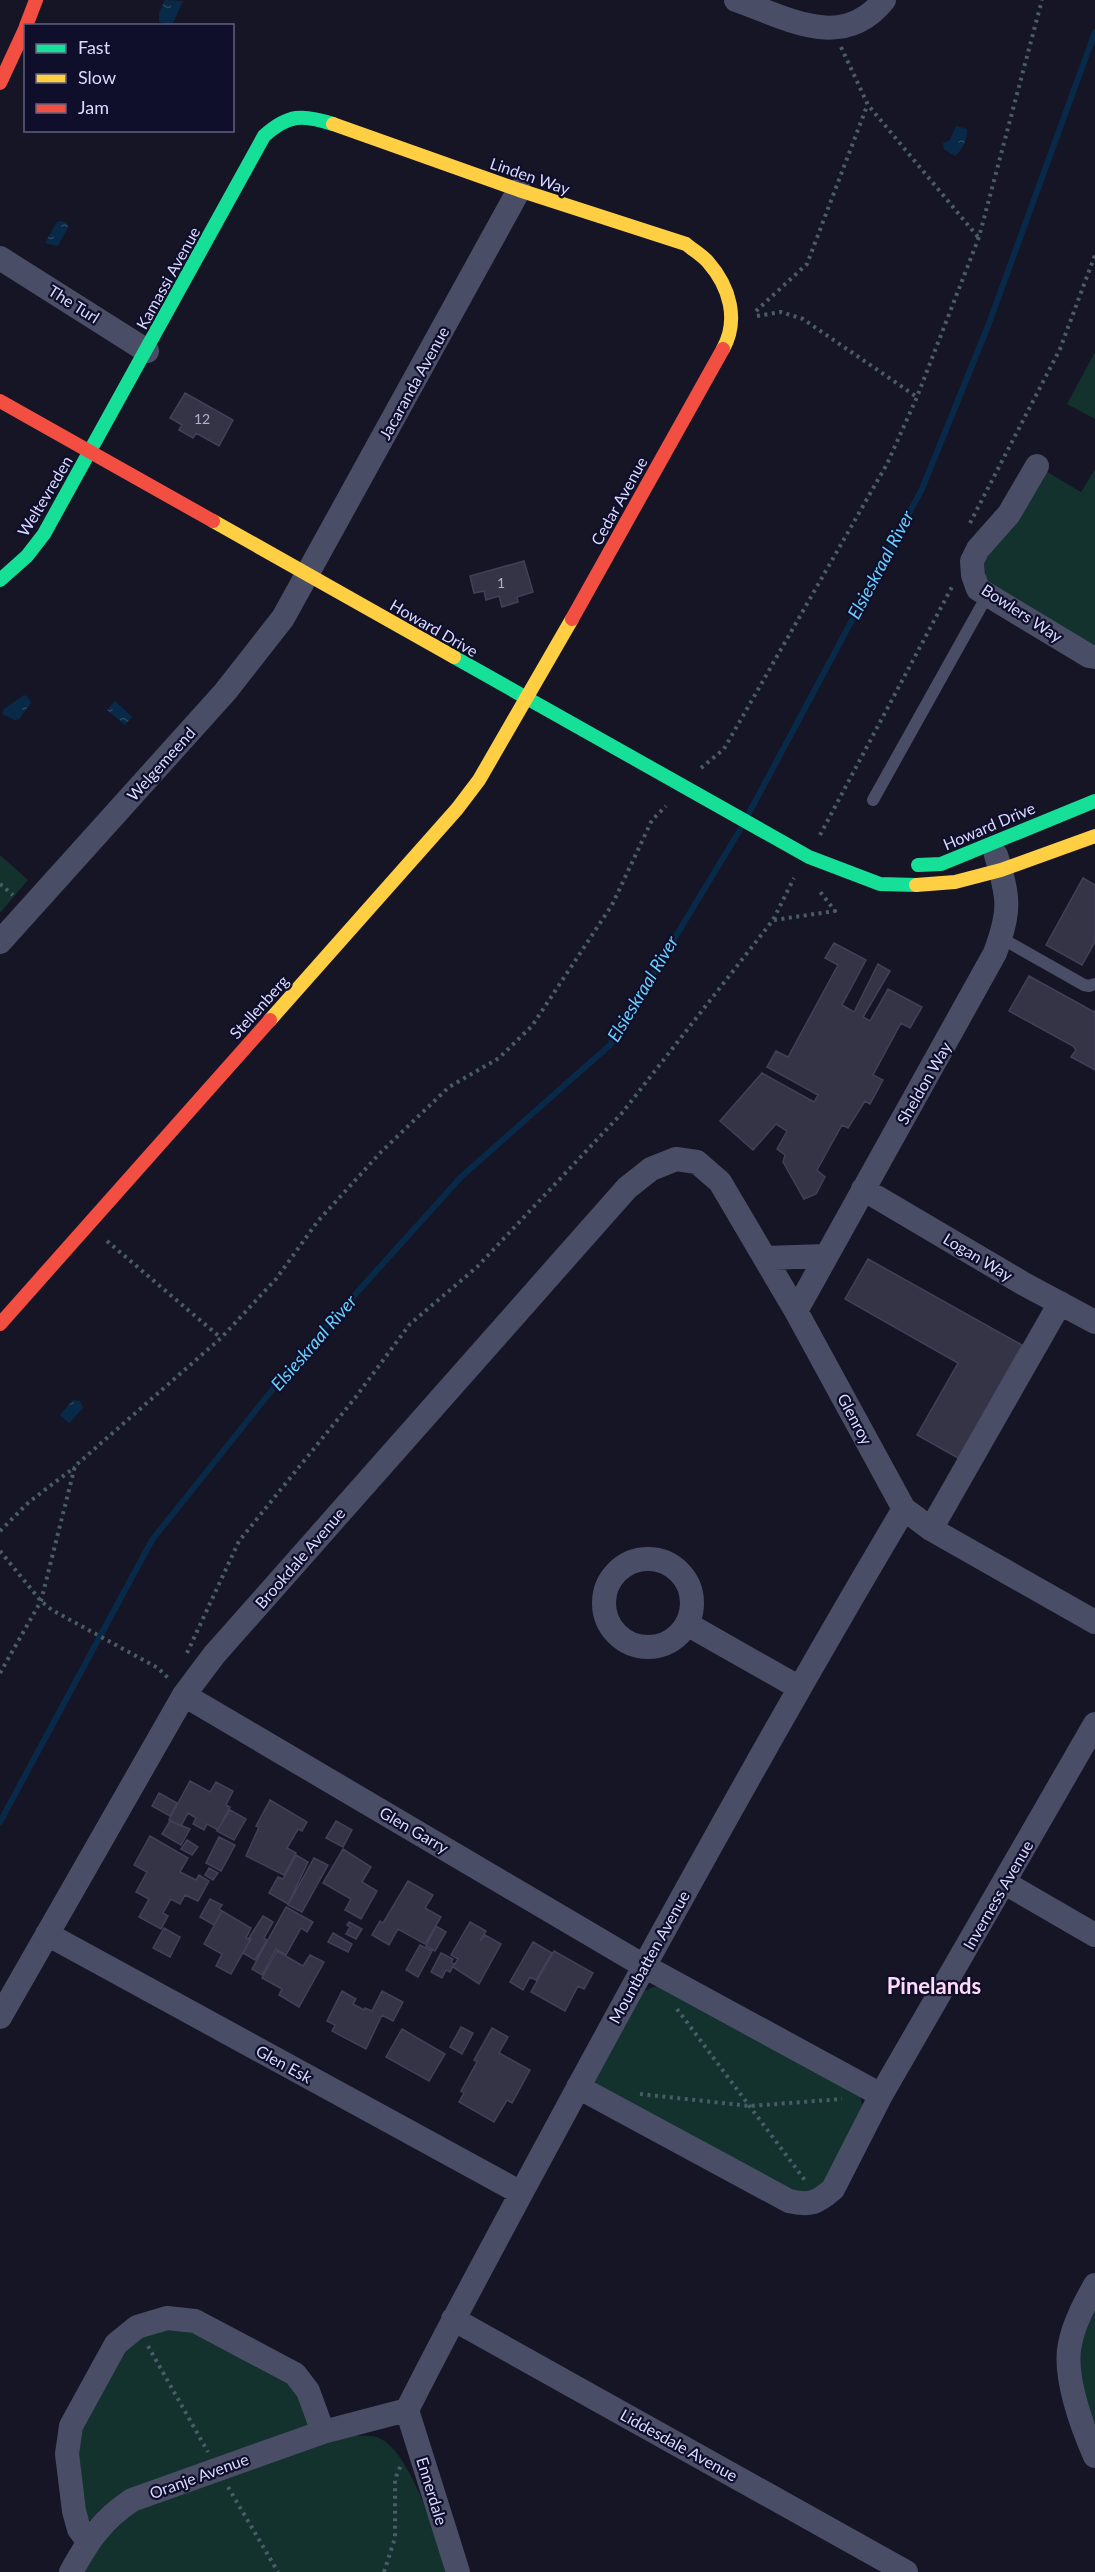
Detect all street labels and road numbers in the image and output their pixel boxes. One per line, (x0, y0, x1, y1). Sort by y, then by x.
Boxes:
street label: Linden Way (488, 153, 573, 198)
street label: Kamassi Avenue (132, 223, 203, 332)
street label: The Turl (45, 281, 103, 327)
street label: Jacaranda Avenue (375, 323, 452, 442)
street label: Weltevreden (13, 452, 76, 539)
street label: Cedar Avenue (587, 453, 651, 548)
street label: Bowlers Way (978, 579, 1067, 646)
street label: Howard Drive (387, 595, 481, 660)
street label: Welgemeend (123, 723, 199, 804)
street label: Howard Drive (940, 798, 1038, 853)
street label: Stellenberg (225, 971, 292, 1042)
street label: Sheldon Way (892, 1037, 955, 1127)
street label: Logan Way (940, 1228, 1017, 1285)
street label: Glenroy (834, 1390, 877, 1448)
street label: Brookdale Avenue (251, 1503, 349, 1612)
street label: Glen Garry (376, 1802, 453, 1857)
street label: Inverness Avenue (959, 1837, 1037, 1953)
street label: Mountbatten Avenue (604, 1887, 693, 2026)
street label: Glen Esk (253, 2040, 316, 2087)
street label: Liddesdale Avenue (617, 2404, 741, 2485)
street label: Oranje Avenue (147, 2449, 251, 2502)
street label: Ennerdale (413, 2455, 452, 2527)

